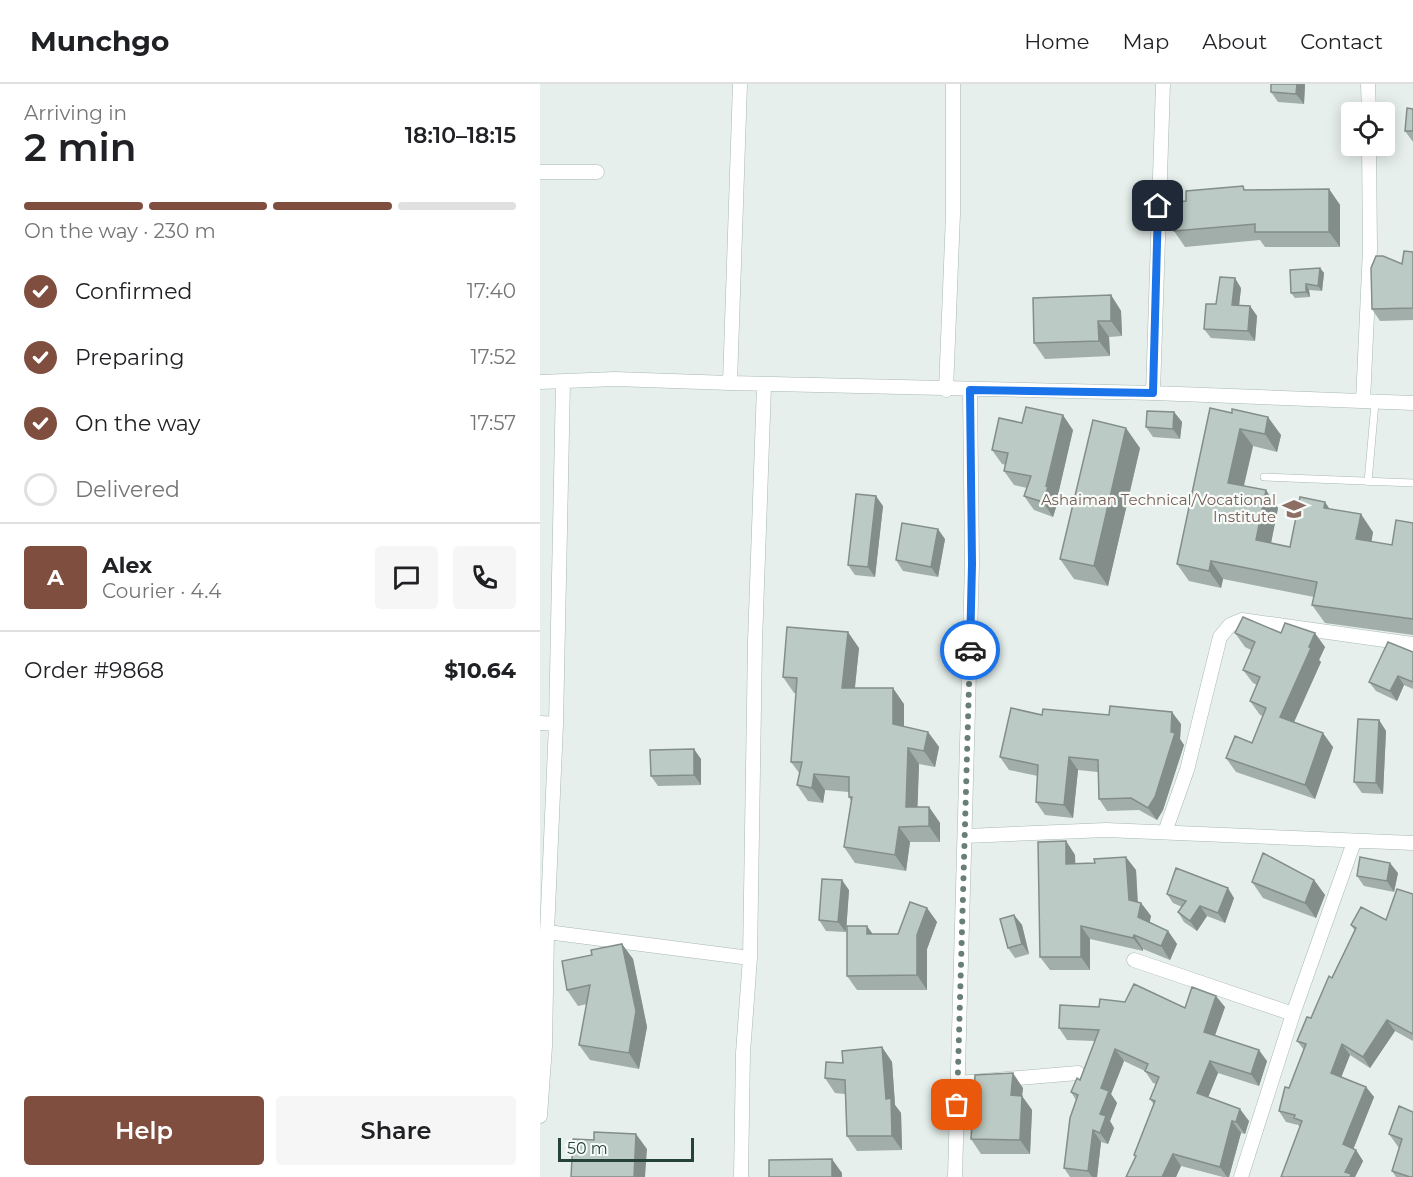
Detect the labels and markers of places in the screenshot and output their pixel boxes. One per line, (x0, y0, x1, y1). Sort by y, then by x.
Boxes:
pin (1132, 180, 1183, 231)
place label: Ashaiman Technical/Vocational Institute (1041, 490, 1276, 526)
school or university icon: Ashaiman Technical/Vocational Institute (1281, 496, 1307, 522)
pin (931, 1079, 982, 1130)

